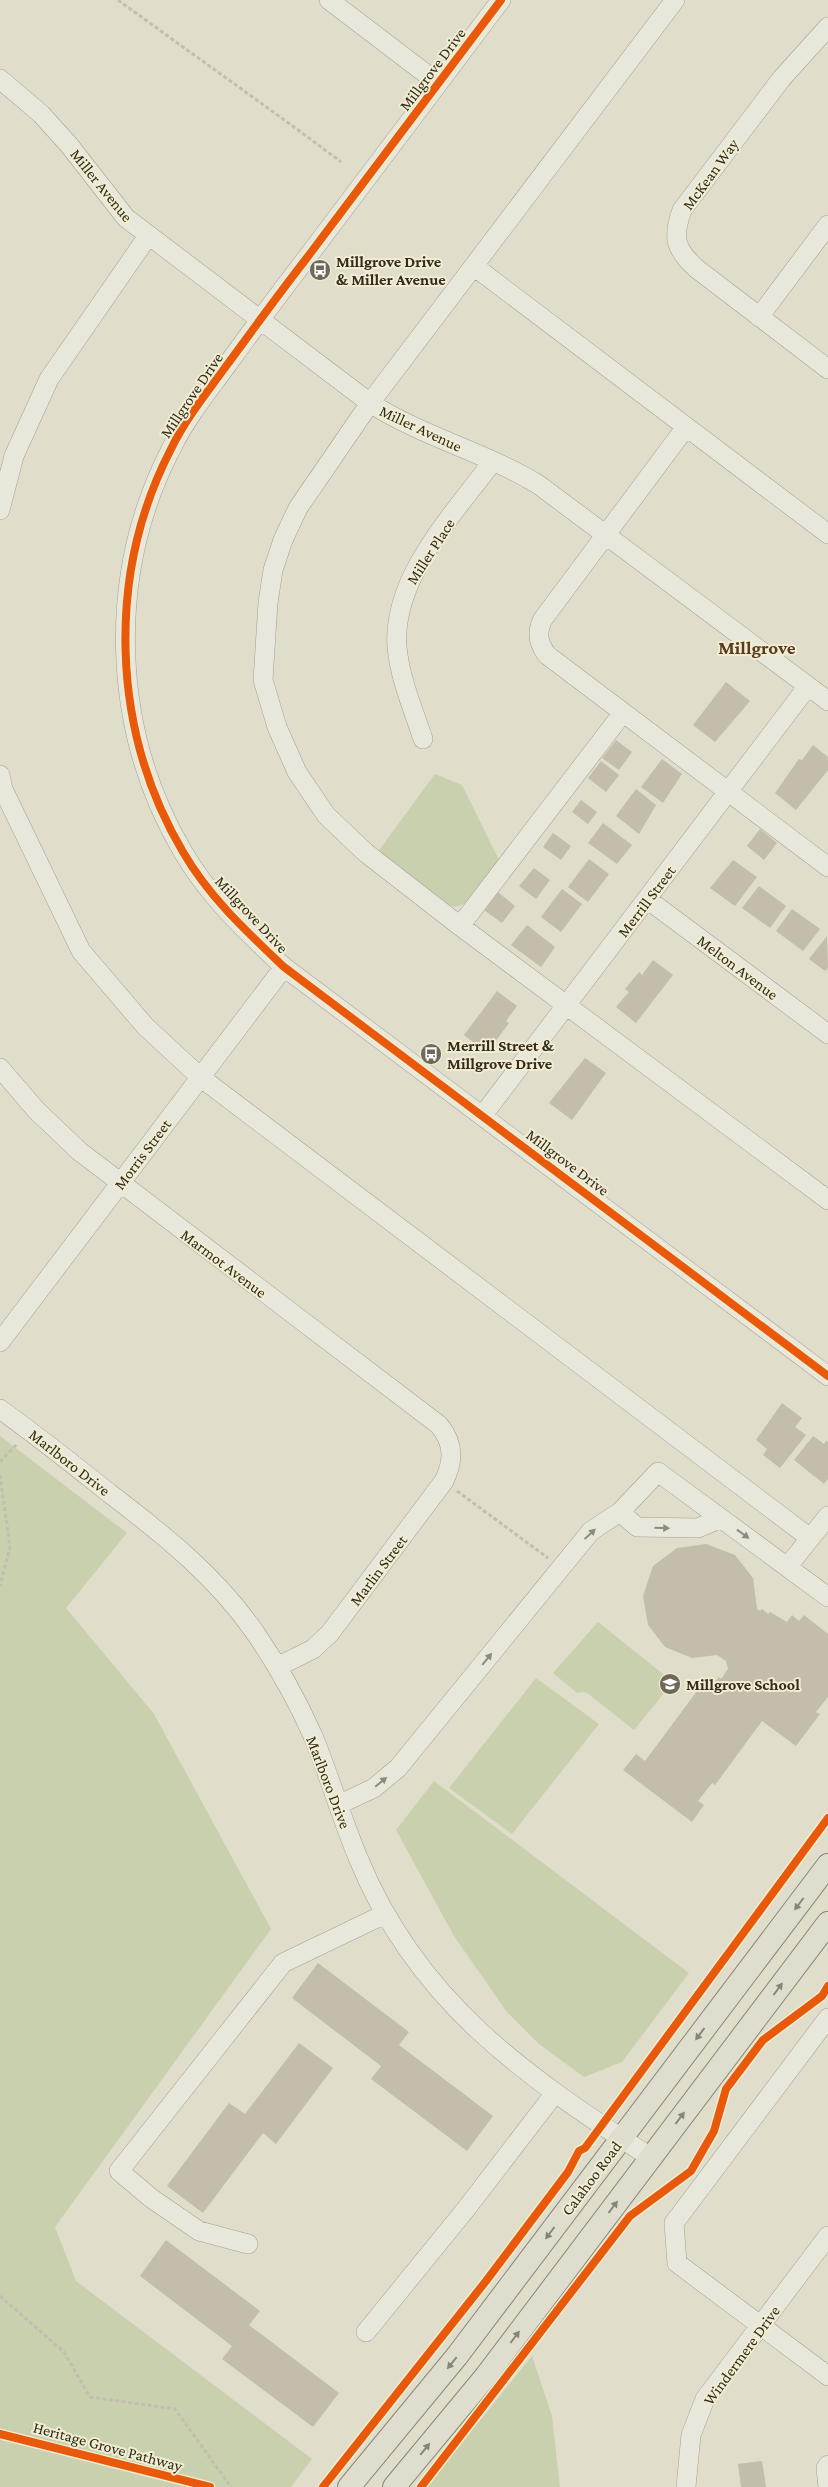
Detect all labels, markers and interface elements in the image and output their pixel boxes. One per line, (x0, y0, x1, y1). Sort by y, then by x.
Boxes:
street label: Millgrove Drive (396, 25, 470, 115)
street label: McKean Way (679, 135, 743, 214)
street label: Miller Avenue (67, 145, 136, 225)
place label: Millgrove Drive & Miller Avenue (336, 253, 446, 288)
bus stop icon: Millgrove Drive & Miller Avenue (308, 258, 332, 282)
street label: Millgrove Drive (157, 350, 227, 442)
street label: Miller Avenue (377, 402, 465, 455)
street label: Miller Place (403, 515, 458, 587)
district label: Millgrove (718, 637, 796, 658)
street label: Merrill Street (614, 862, 679, 940)
street label: Millgrove Drive (211, 872, 292, 957)
street label: Melton Avenue (694, 932, 781, 1003)
place label: Merrill Street & Millgrove Drive (447, 1037, 555, 1072)
bus stop icon: Merrill Street & Millgrove Drive (419, 1042, 443, 1066)
street label: Morris Street (110, 1115, 175, 1193)
street label: Millgrove Drive (522, 1126, 612, 1200)
street label: Marmot Avenue (178, 1226, 270, 1301)
street label: Marlboro Drive (26, 1426, 113, 1499)
one-way arrow (655, 1524, 671, 1532)
one-way arrow (584, 1528, 596, 1540)
one-way arrow (736, 1529, 750, 1539)
street label: Marlin Street (346, 1531, 411, 1609)
one-way arrow (481, 1652, 492, 1665)
school or university icon: Millgrove School (658, 1672, 682, 1696)
place label: Millgrove School (686, 1676, 800, 1693)
street label: Marlboro Drive (303, 1734, 354, 1831)
one-way arrow (375, 1776, 388, 1787)
one-way arrow (793, 1897, 804, 1910)
one-way arrow (773, 1982, 783, 1996)
one-way arrow (695, 2027, 706, 2040)
one-way arrow (675, 2111, 685, 2125)
street label: Calahoo Road (558, 2137, 625, 2219)
one-way arrow (607, 2201, 618, 2214)
one-way arrow (544, 2226, 555, 2239)
street label: Windermere Drive (700, 2302, 783, 2408)
one-way arrow (510, 2330, 520, 2344)
one-way arrow (446, 2356, 457, 2369)
street label: Heritage Grove Pathway (31, 2418, 185, 2476)
one-way arrow (420, 2443, 431, 2456)

